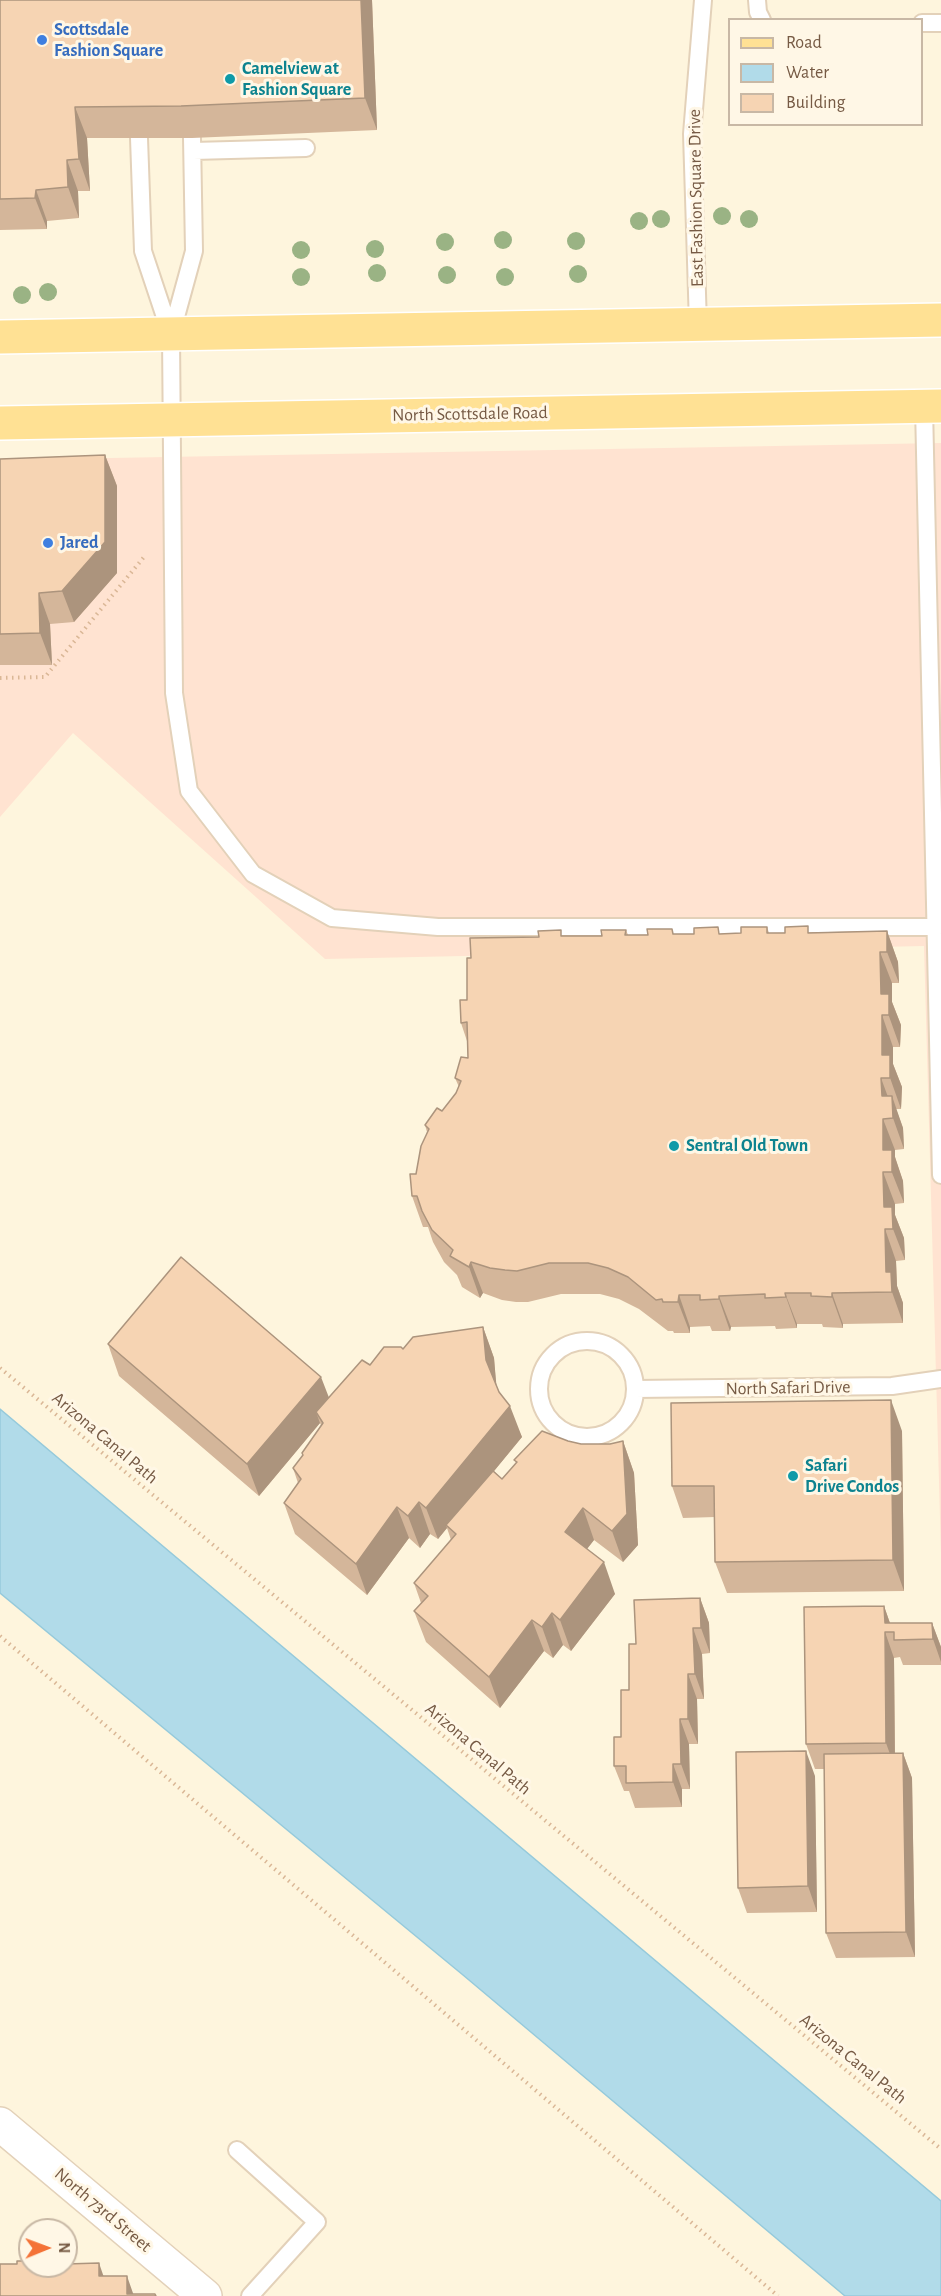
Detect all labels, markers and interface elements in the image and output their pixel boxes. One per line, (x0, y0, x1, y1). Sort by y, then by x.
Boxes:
legend (728, 18, 923, 126)
place label: Scottsdale Fashion Square (54, 19, 163, 62)
marker: Scottsdale Fashion Square (35, 33, 49, 47)
text: Road (786, 34, 822, 52)
place label: Camelview at Fashion Square (242, 58, 351, 100)
text: Water (786, 64, 829, 82)
marker: Camelview at Fashion Square (223, 72, 237, 86)
text: Building (786, 94, 845, 112)
street label: East Fashion Square Drive (684, 109, 708, 287)
street label: North Scottsdale Road (392, 402, 548, 426)
place label: Jared (60, 532, 99, 554)
marker: Jared (41, 536, 55, 550)
place label: Sentral Old Town (686, 1135, 808, 1157)
marker: Sentral Old Town (667, 1139, 681, 1153)
street label: North Safari Drive (725, 1376, 851, 1400)
street label: Arizona Canal Path (48, 1387, 162, 1489)
place label: Safari Drive Condos (805, 1455, 899, 1498)
marker: Safari Drive Condos (786, 1469, 800, 1483)
street label: Arizona Canal Path (421, 1698, 535, 1800)
street label: Arizona Canal Path (795, 2009, 911, 2109)
street label: North 73rd Street (50, 2163, 156, 2257)
north arrow (18, 2218, 78, 2278)

